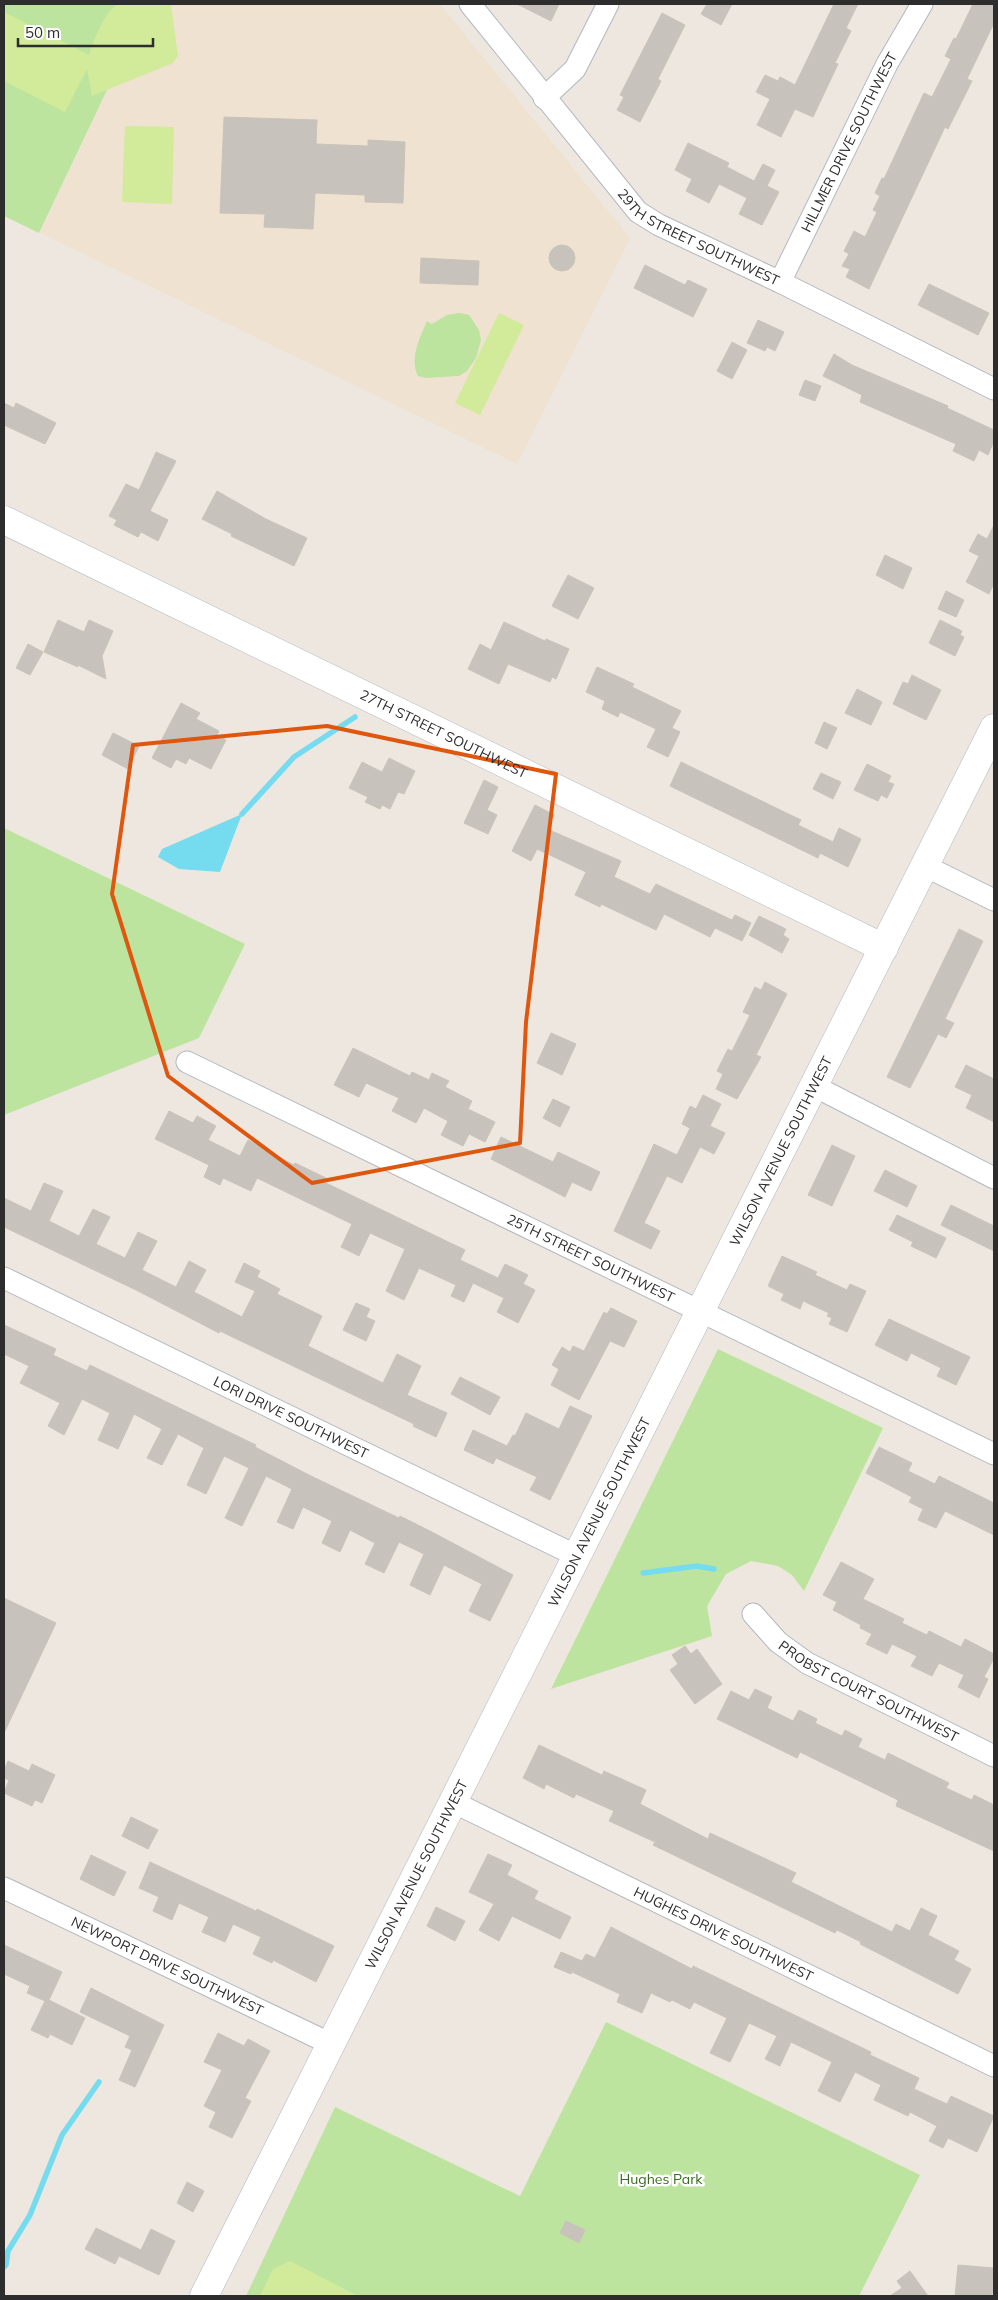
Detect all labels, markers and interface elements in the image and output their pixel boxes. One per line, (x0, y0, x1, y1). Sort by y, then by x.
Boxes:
scale bar (18, 15, 152, 47)
text: 50 m (25, 23, 60, 42)
street label: HILLMER DRIVE SOUTHWEST (797, 48, 901, 235)
street label: 29TH STREET SOUTHWEST (614, 185, 783, 290)
street label: 27TH STREET SOUTHWEST (357, 685, 531, 783)
street label: WILSON AVENUE SOUTHWEST (726, 1053, 836, 1249)
street label: 25TH STREET SOUTHWEST (504, 1210, 678, 1307)
street label: LORI DRIVE SOUTHWEST (211, 1372, 372, 1463)
street label: WILSON AVENUE SOUTHWEST (544, 1414, 655, 1610)
street label: PROBST COURT SOUTHWEST (775, 1636, 962, 1746)
street label: WILSON AVENUE SOUTHWEST (361, 1776, 472, 1972)
street label: HUGHES DRIVE SOUTHWEST (631, 1883, 817, 1986)
street label: NEWPORT DRIVE SOUTHWEST (68, 1912, 267, 2020)
park label: Hughes Park (619, 2170, 703, 2188)

